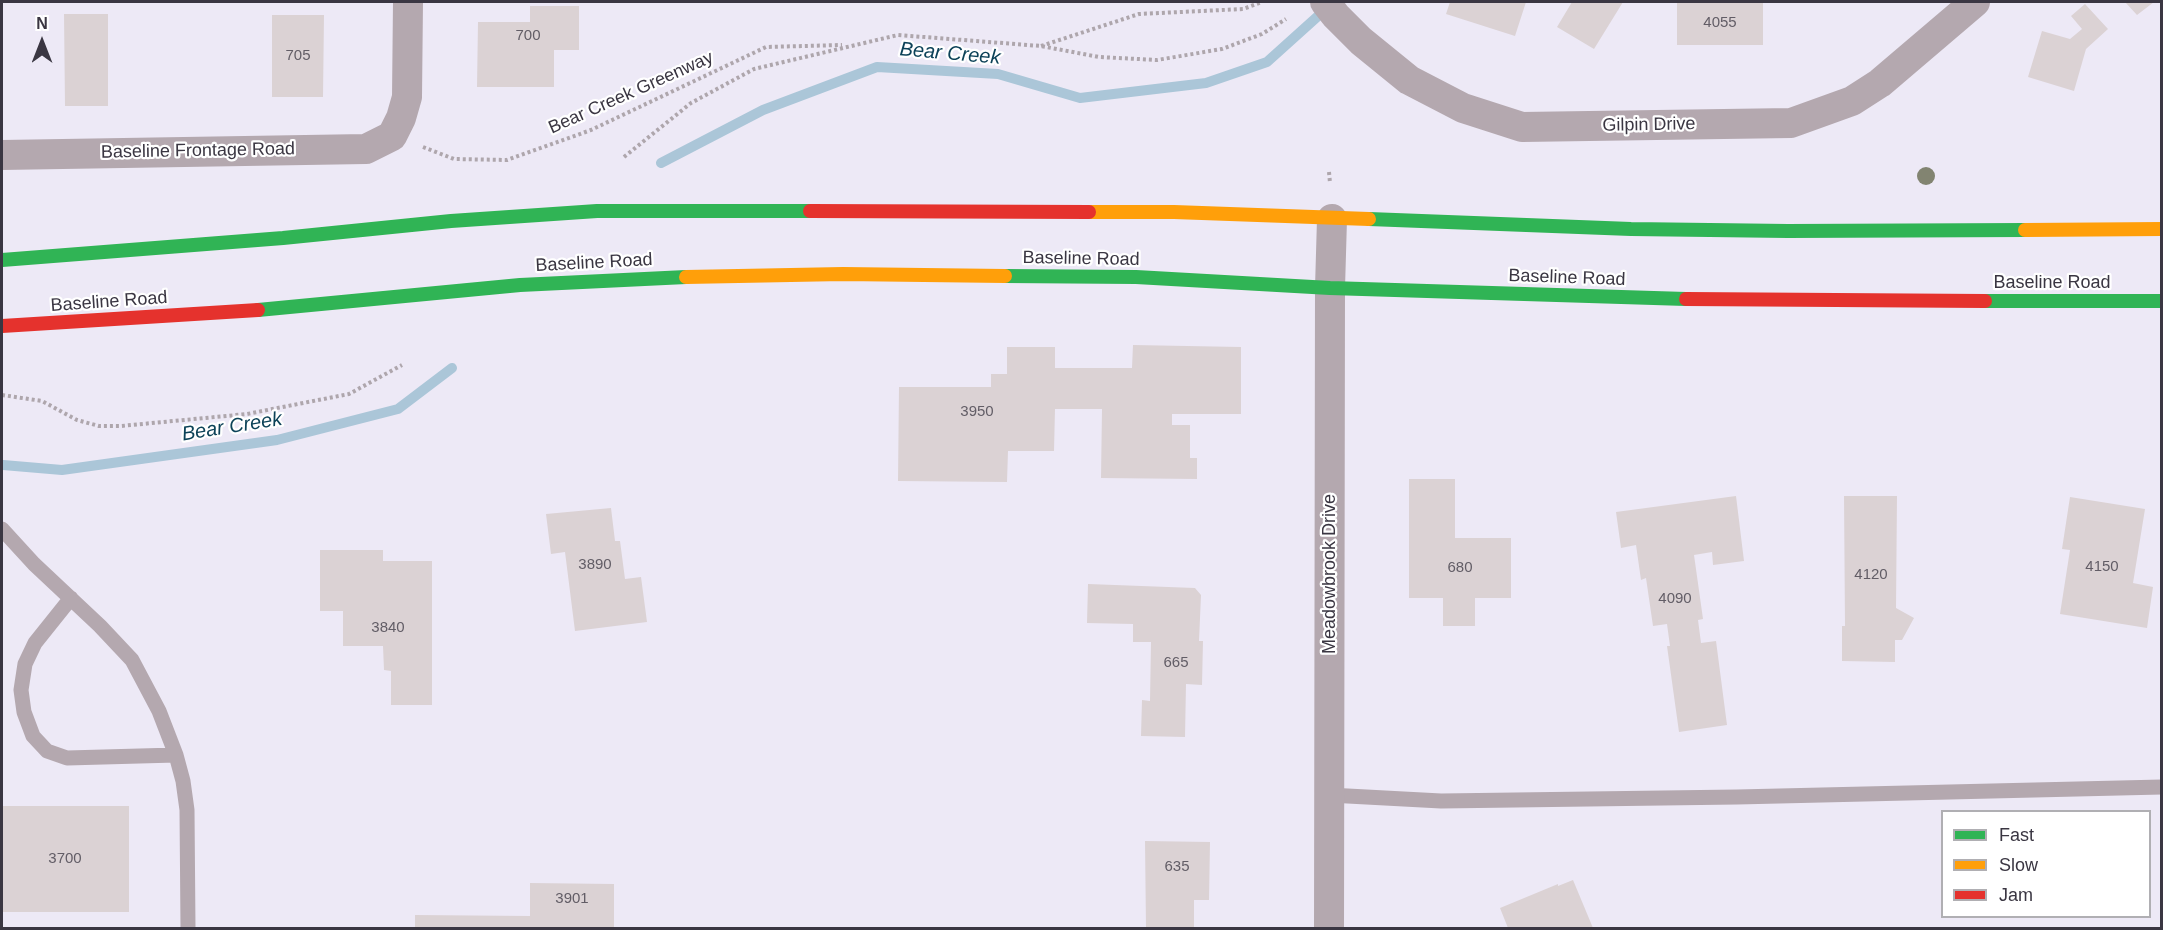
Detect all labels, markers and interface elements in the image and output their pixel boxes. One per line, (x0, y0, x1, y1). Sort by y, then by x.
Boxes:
north arrow (12, 12, 72, 72)
house number: 4055 (1703, 14, 1737, 32)
text: N (36, 15, 48, 32)
house number: 700 (515, 27, 541, 45)
water label: Bear Creek (899, 38, 1001, 70)
house number: 705 (285, 47, 311, 65)
street label: Bear Creek Greenway (545, 47, 717, 139)
street label: Gilpin Drive (1602, 113, 1696, 137)
street label: Baseline Frontage Road (101, 139, 295, 163)
street label: Baseline Road (1022, 247, 1140, 271)
street label: Baseline Road (535, 249, 653, 277)
street label: Baseline Road (1508, 265, 1626, 291)
street label: Baseline Road (1993, 272, 2111, 294)
street label: Baseline Road (50, 287, 168, 317)
house number: 3950 (960, 403, 994, 421)
water label: Bear Creek (180, 407, 284, 447)
street label: Meadowbrook Drive (1319, 494, 1341, 654)
house number: 3890 (578, 556, 612, 574)
house number: 4150 (2085, 558, 2119, 576)
house number: 680 (1447, 559, 1473, 577)
house number: 4120 (1854, 566, 1888, 584)
house number: 4090 (1658, 590, 1692, 608)
house number: 3840 (371, 619, 405, 637)
house number: 665 (1163, 654, 1189, 672)
legend (1941, 810, 2151, 918)
text: Fast (1999, 825, 2034, 845)
house number: 3700 (48, 850, 82, 868)
text: Slow (1999, 855, 2038, 875)
house number: 635 (1164, 858, 1190, 876)
text: Jam (1999, 885, 2033, 905)
house number: 3901 (555, 890, 589, 908)

